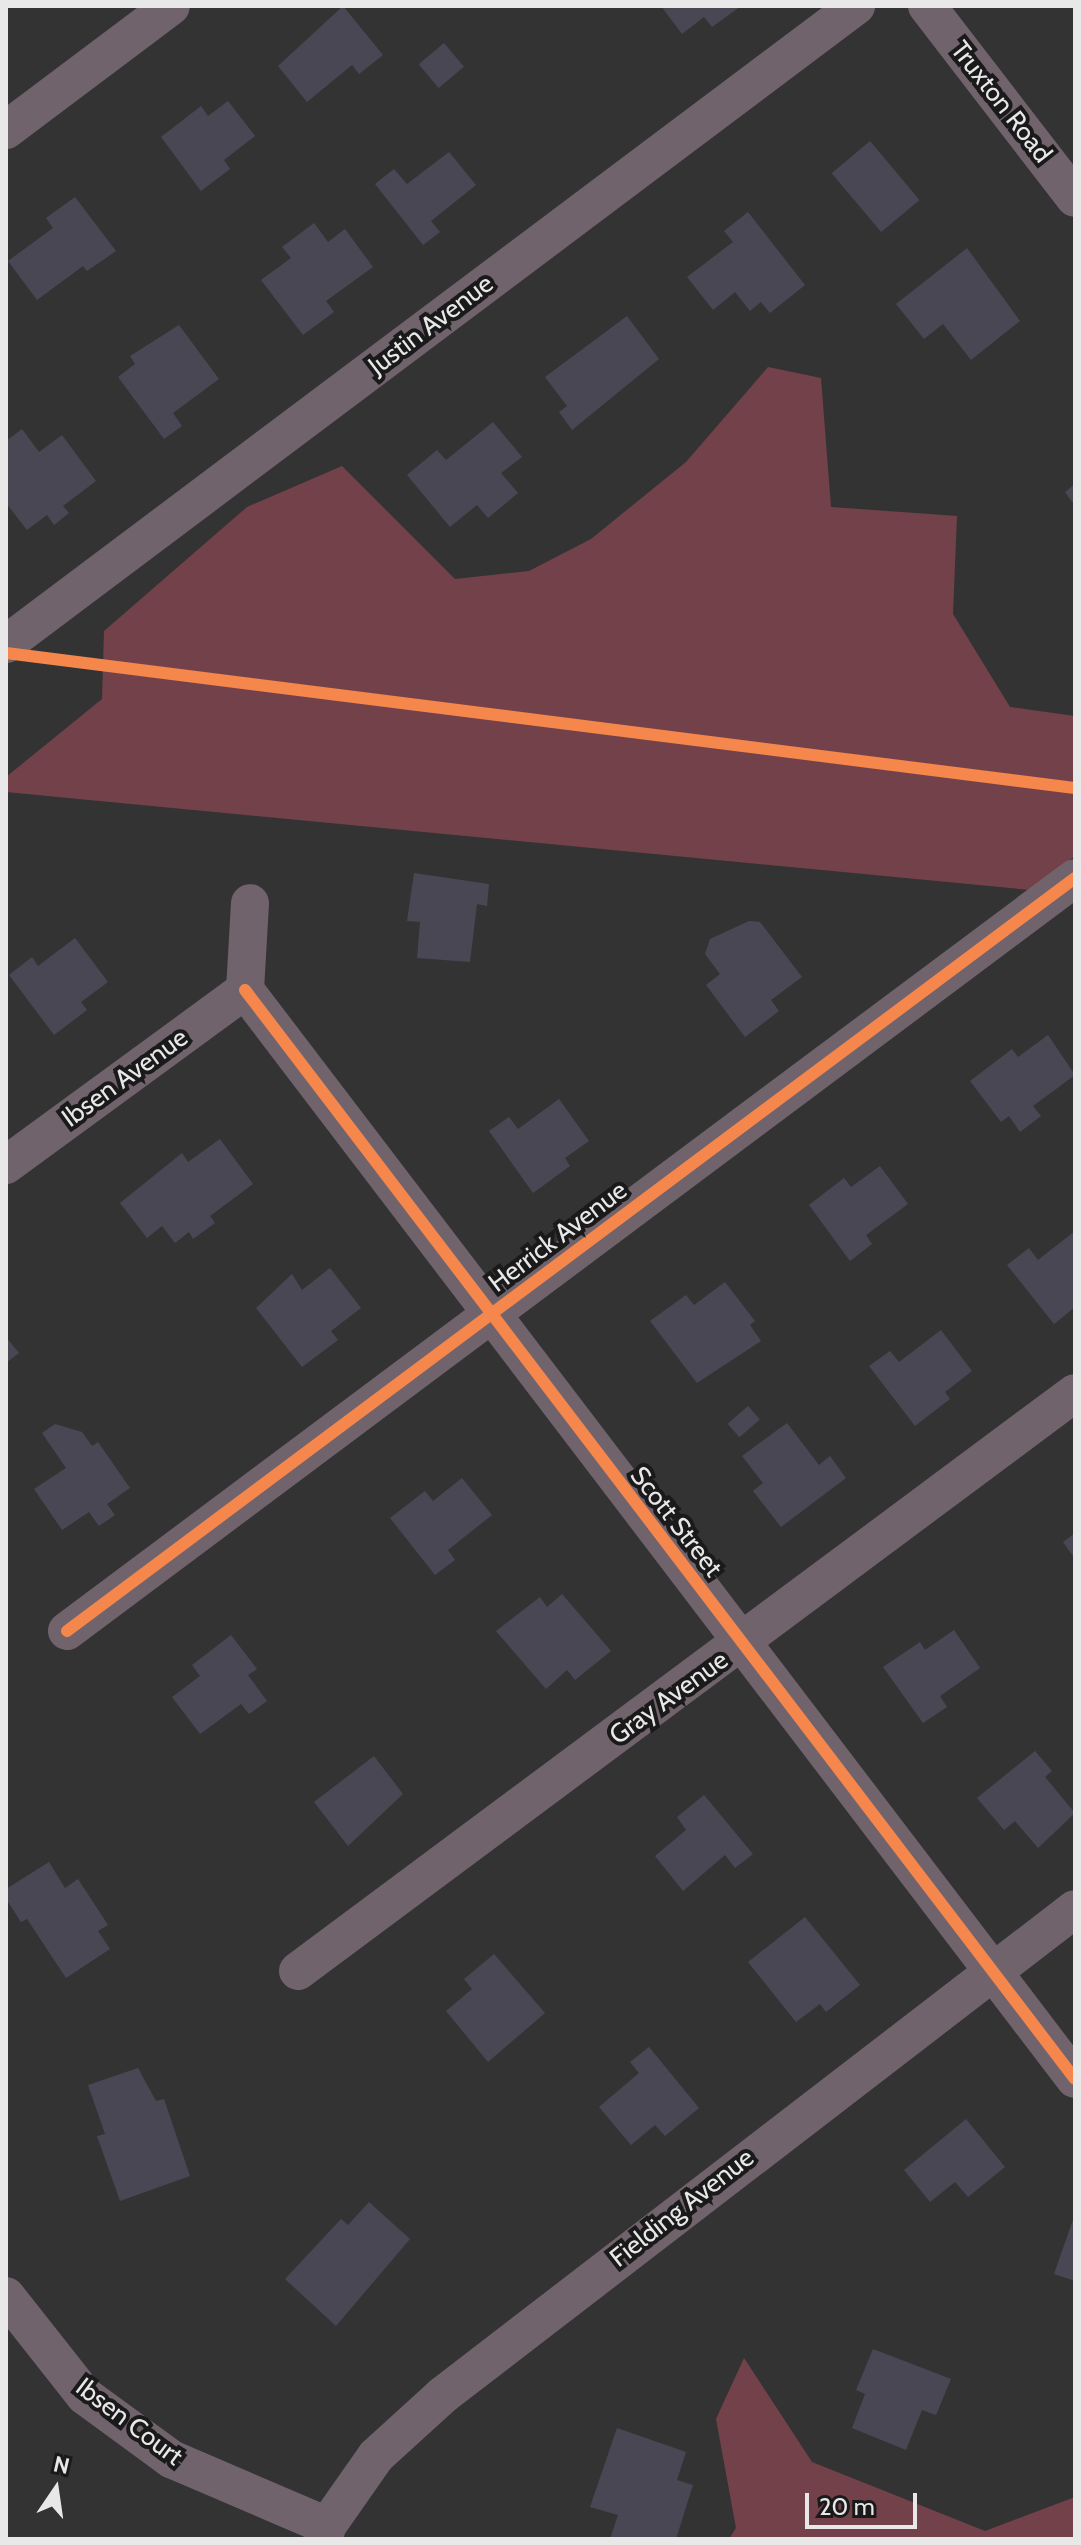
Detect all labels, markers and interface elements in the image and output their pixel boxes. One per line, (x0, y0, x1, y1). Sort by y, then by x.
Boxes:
street label: Truxton Road (944, 35, 1058, 169)
street label: Justin Avenue (363, 268, 499, 382)
street label: Ibsen Avenue (56, 1022, 194, 1134)
street label: Herrick Avenue (483, 1175, 633, 1299)
street label: Scott Street (623, 1461, 729, 1583)
street label: Gray Avenue (604, 1645, 734, 1751)
street label: Fielding Avenue (604, 2142, 760, 2274)
street label: Ibsen Court (69, 2372, 189, 2472)
north arrow (16, 2449, 96, 2529)
text: N (51, 2450, 72, 2480)
scale bar (809, 2477, 921, 2527)
text: 20 m (819, 2492, 875, 2521)

